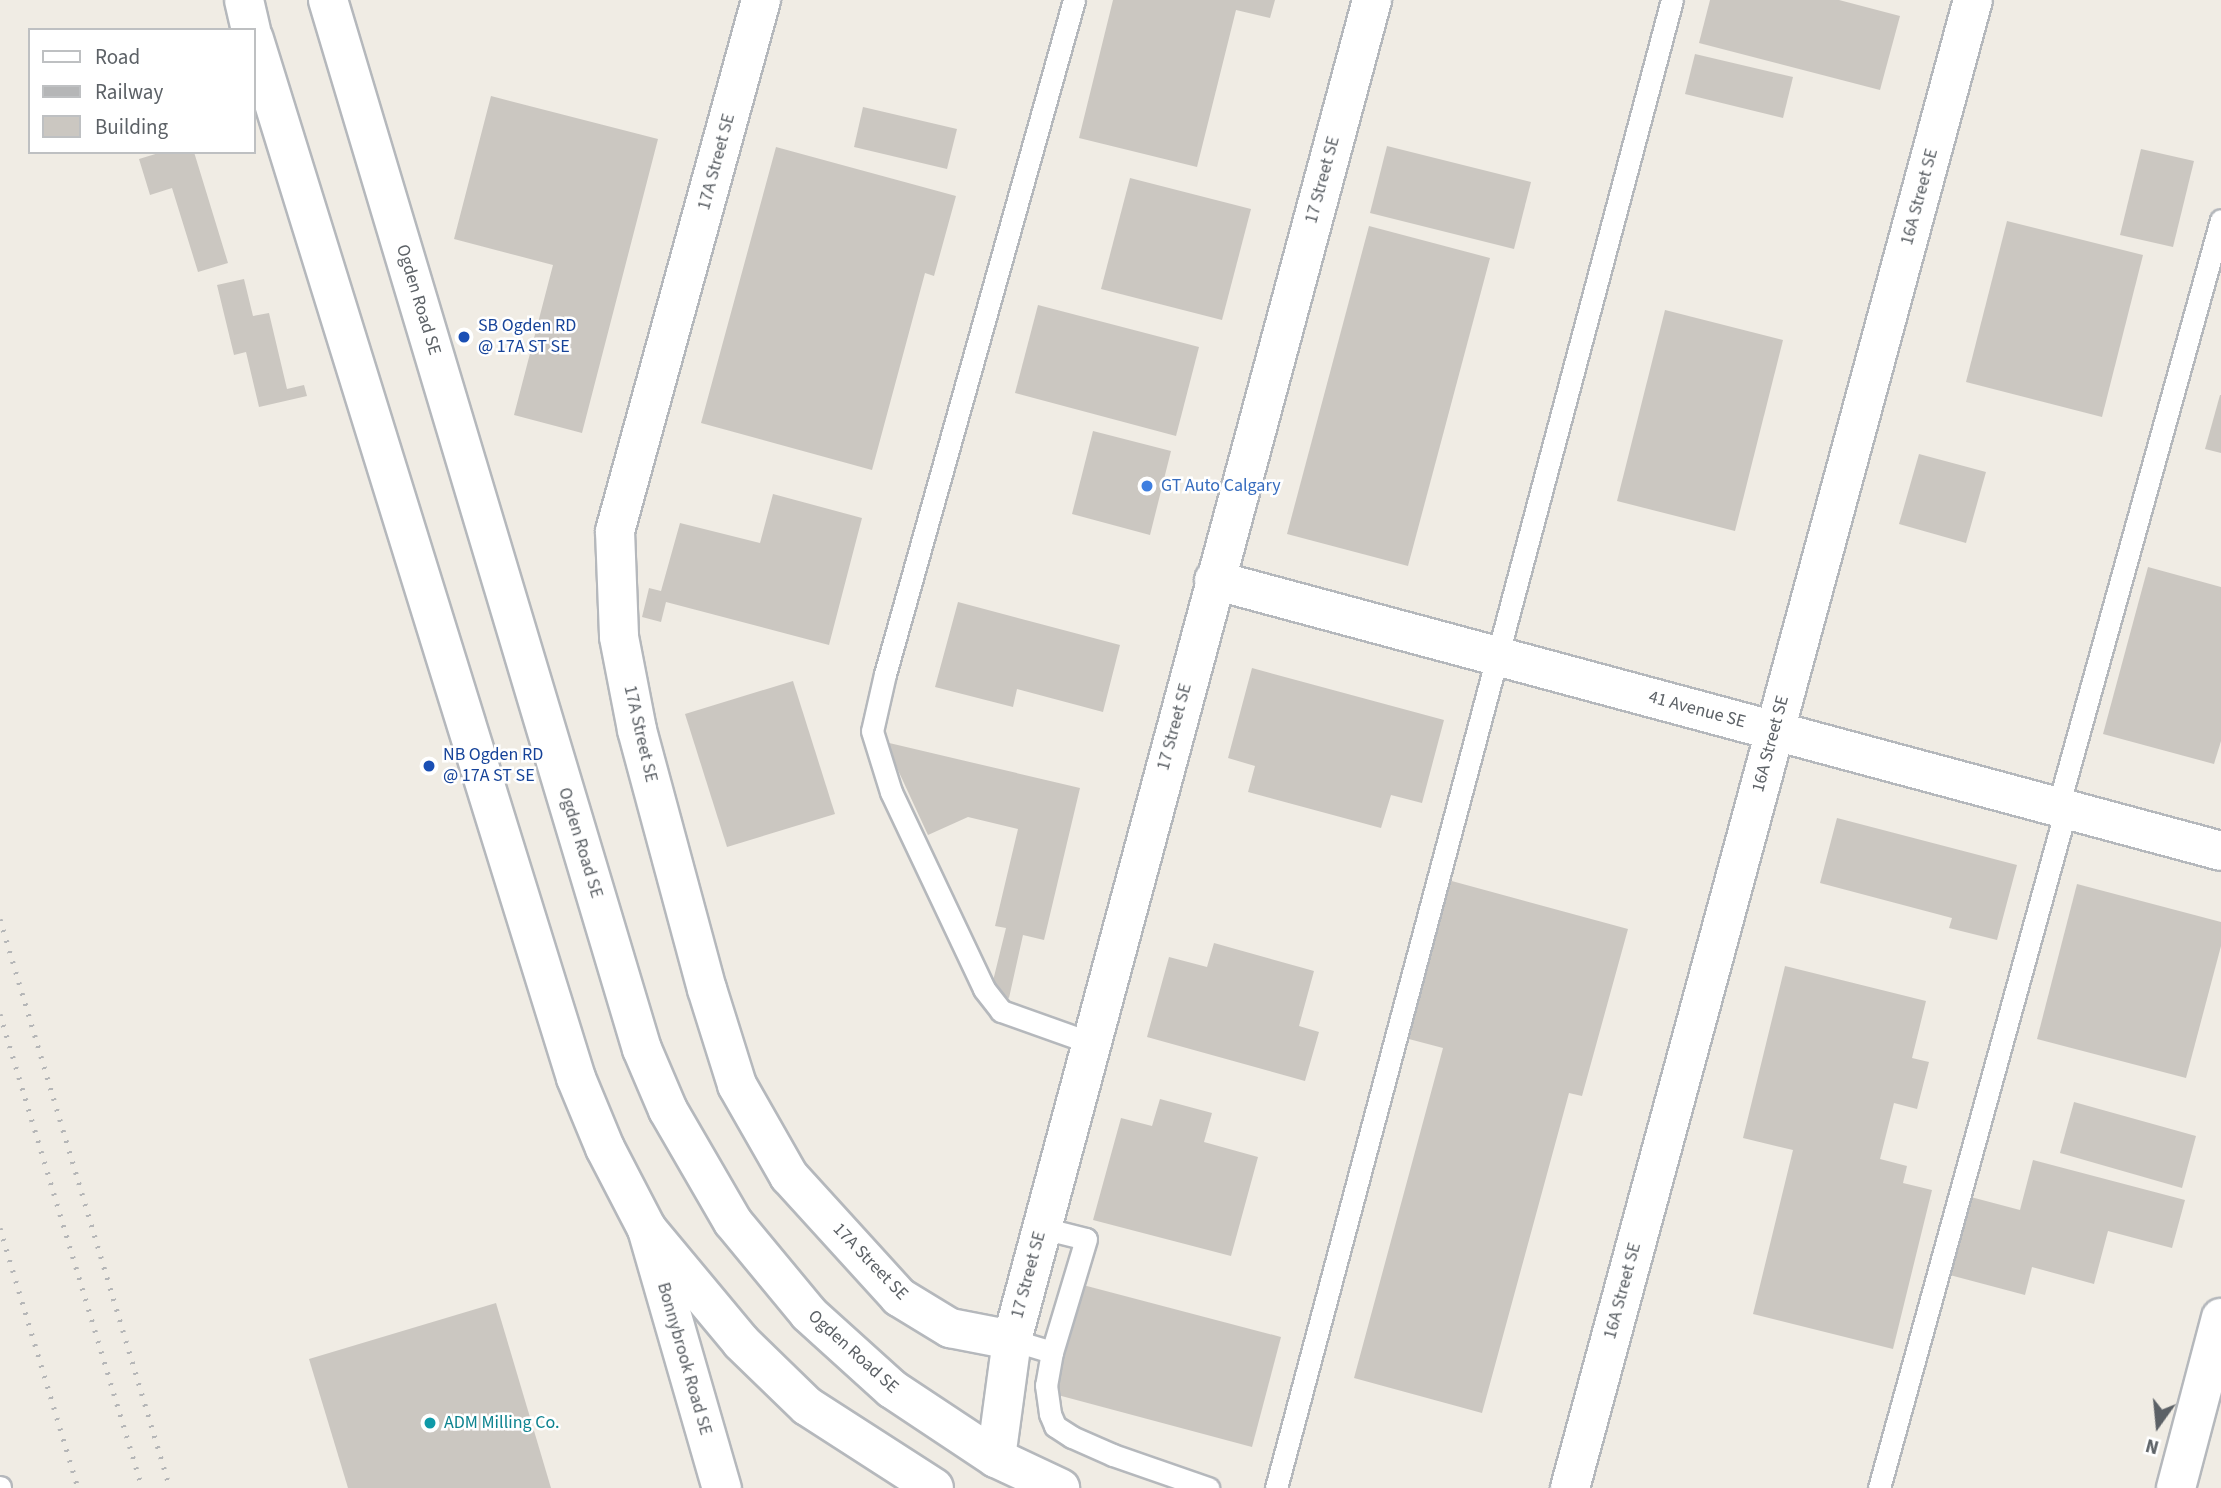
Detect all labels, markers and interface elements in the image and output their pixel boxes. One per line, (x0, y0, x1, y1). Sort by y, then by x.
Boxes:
legend (28, 28, 256, 154)
text: Road (95, 42, 140, 72)
text: Railway (95, 77, 163, 107)
street label: 17A Street SE (694, 111, 740, 213)
text: Building (95, 112, 168, 142)
street label: 17 Street SE (1301, 134, 1345, 226)
street label: 16A Street SE (1897, 146, 1943, 248)
street label: Ogden Road SE (391, 242, 445, 358)
place label: SB Ogden RD @ 17A ST SE (478, 316, 576, 358)
marker: SB Ogden RD @ 17A ST SE (456, 329, 472, 345)
place label: GT Auto Calgary (1161, 475, 1281, 497)
marker: GT Auto Calgary (1139, 478, 1155, 494)
street label: 17 Street SE (1153, 681, 1197, 773)
street label: 17A Street SE (618, 683, 662, 785)
street label: 41 Avenue SE (1646, 687, 1748, 733)
street label: 16A Street SE (1748, 693, 1794, 795)
place label: NB Ogden RD @ 17A ST SE (443, 745, 543, 788)
marker: NB Ogden RD @ 17A ST SE (421, 758, 437, 774)
street label: Ogden Road SE (553, 785, 607, 901)
street label: 17A Street SE (828, 1219, 912, 1305)
street label: 17 Street SE (1007, 1229, 1051, 1321)
street label: 16A Street SE (1600, 1240, 1646, 1342)
street label: Bonnybrook Road SE (652, 1280, 716, 1438)
street label: Ogden Road SE (803, 1306, 903, 1398)
north arrow (2123, 1390, 2193, 1460)
place label: ADM Milling Co. (444, 1412, 560, 1434)
marker: ADM Milling Co. (422, 1415, 438, 1431)
text: N (2143, 1431, 2162, 1460)

